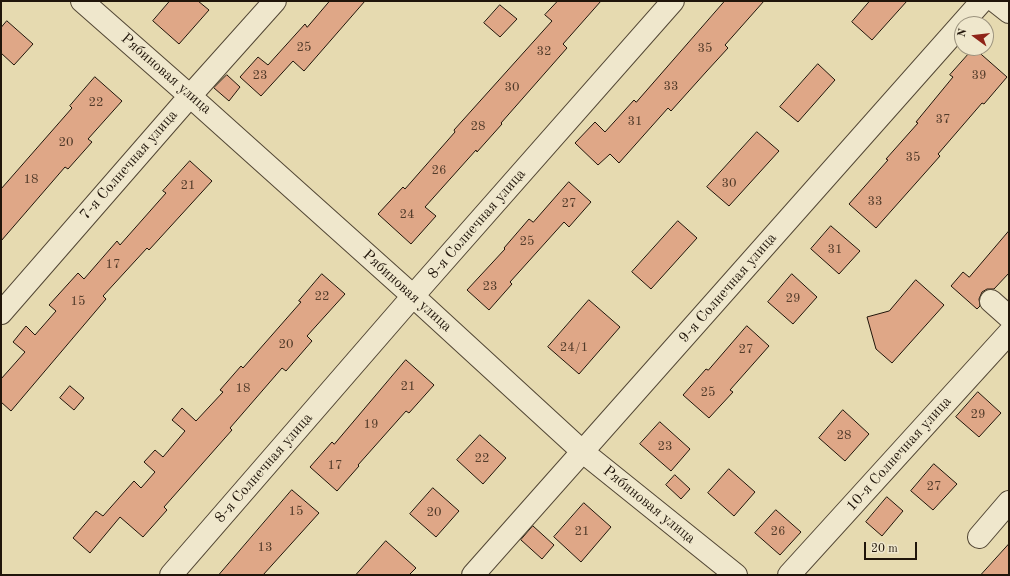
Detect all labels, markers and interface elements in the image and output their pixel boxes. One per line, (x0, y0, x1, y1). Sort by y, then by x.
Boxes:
north arrow (954, 16, 994, 56)
text: N (956, 28, 969, 39)
street label: Рябиновая улица (117, 30, 215, 118)
house number: 25 (296, 40, 312, 56)
house number: 35 (697, 41, 713, 57)
house number: 32 (536, 44, 552, 60)
house number: 23 (252, 68, 268, 84)
house number: 39 (971, 68, 987, 84)
house number: 33 (663, 79, 679, 95)
house number: 30 (504, 80, 520, 96)
house number: 22 (88, 95, 104, 111)
street label: 7-я Солнечная улица (76, 106, 182, 224)
house number: 37 (935, 112, 951, 128)
house number: 31 (627, 114, 643, 130)
house number: 28 (470, 119, 486, 135)
house number: 20 (58, 135, 74, 151)
house number: 35 (905, 150, 921, 166)
house number: 26 (431, 163, 447, 179)
street label: 8-я Солнечная улица (424, 165, 530, 283)
house number: 18 (23, 172, 39, 188)
house number: 30 (721, 176, 737, 192)
house number: 21 (180, 178, 196, 194)
house number: 33 (867, 194, 883, 210)
house number: 27 (561, 196, 577, 212)
house number: 24 (399, 207, 415, 223)
street label: 9-я Солнечная улица (675, 229, 781, 347)
house number: 25 (519, 234, 535, 250)
house number: 31 (827, 242, 843, 258)
street label: Рябиновая улица (359, 246, 455, 336)
house number: 17 (105, 257, 121, 273)
house number: 23 (482, 279, 498, 295)
house number: 22 (314, 289, 330, 305)
house number: 29 (785, 291, 801, 307)
house number: 15 (70, 294, 86, 310)
house number: 20 (278, 337, 294, 353)
house number: 24/1 (560, 340, 588, 356)
house number: 27 (738, 342, 754, 358)
house number: 21 (400, 379, 416, 395)
house number: 18 (235, 381, 251, 397)
house number: 25 (700, 385, 716, 401)
street label: 10-я Солнечная улица (843, 393, 955, 515)
house number: 29 (970, 407, 986, 423)
street label: 8-я Солнечная улица (211, 409, 317, 527)
house number: 19 (363, 417, 379, 433)
house number: 28 (836, 428, 852, 444)
house number: 23 (657, 439, 673, 455)
house number: 22 (474, 451, 490, 467)
house number: 17 (327, 458, 343, 474)
street label: Рябиновая улица (599, 462, 699, 548)
house number: 27 (926, 479, 942, 495)
house number: 15 (288, 504, 304, 520)
house number: 20 (426, 505, 442, 521)
house number: 21 (574, 524, 590, 540)
house number: 26 (770, 524, 786, 540)
scale bar (866, 534, 919, 560)
house number: 13 (257, 540, 273, 556)
text: 20 m (871, 543, 898, 555)

